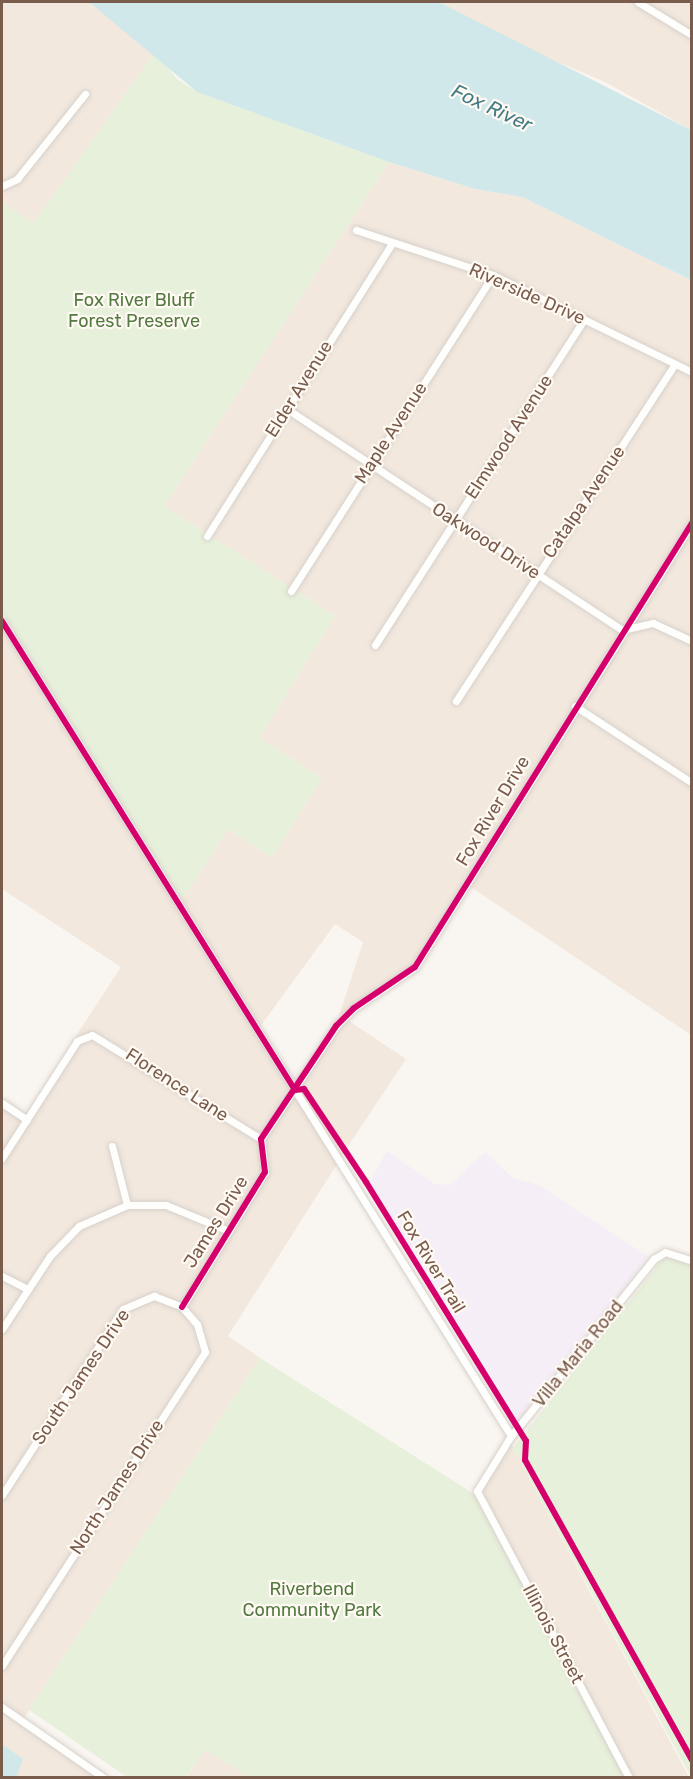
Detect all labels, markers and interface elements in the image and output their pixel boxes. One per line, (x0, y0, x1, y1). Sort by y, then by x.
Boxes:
water label: Fox River (448, 79, 536, 137)
street label: Riverside Drive (466, 259, 588, 329)
park label: Fox River Bluff Forest Preserve (68, 290, 200, 332)
street label: Elder Avenue (261, 336, 337, 442)
street label: Elmwood Avenue (461, 371, 557, 503)
street label: Maple Avenue (350, 378, 432, 488)
street label: Catalpa Avenue (538, 442, 630, 562)
street label: Oakwood Drive (428, 498, 544, 584)
street label: Fox River Drive (452, 752, 534, 870)
street label: Florence Lane (121, 1044, 233, 1126)
street label: James Drive (179, 1172, 253, 1272)
street label: Fox River Trail (392, 1207, 470, 1317)
street label: Villa Maria Road (528, 1296, 628, 1412)
street label: South James Drive (28, 1305, 134, 1449)
street label: North James Drive (65, 1416, 169, 1558)
park label: Riverbend Community Park (242, 1579, 382, 1622)
street label: Illinois Street (518, 1581, 588, 1687)

